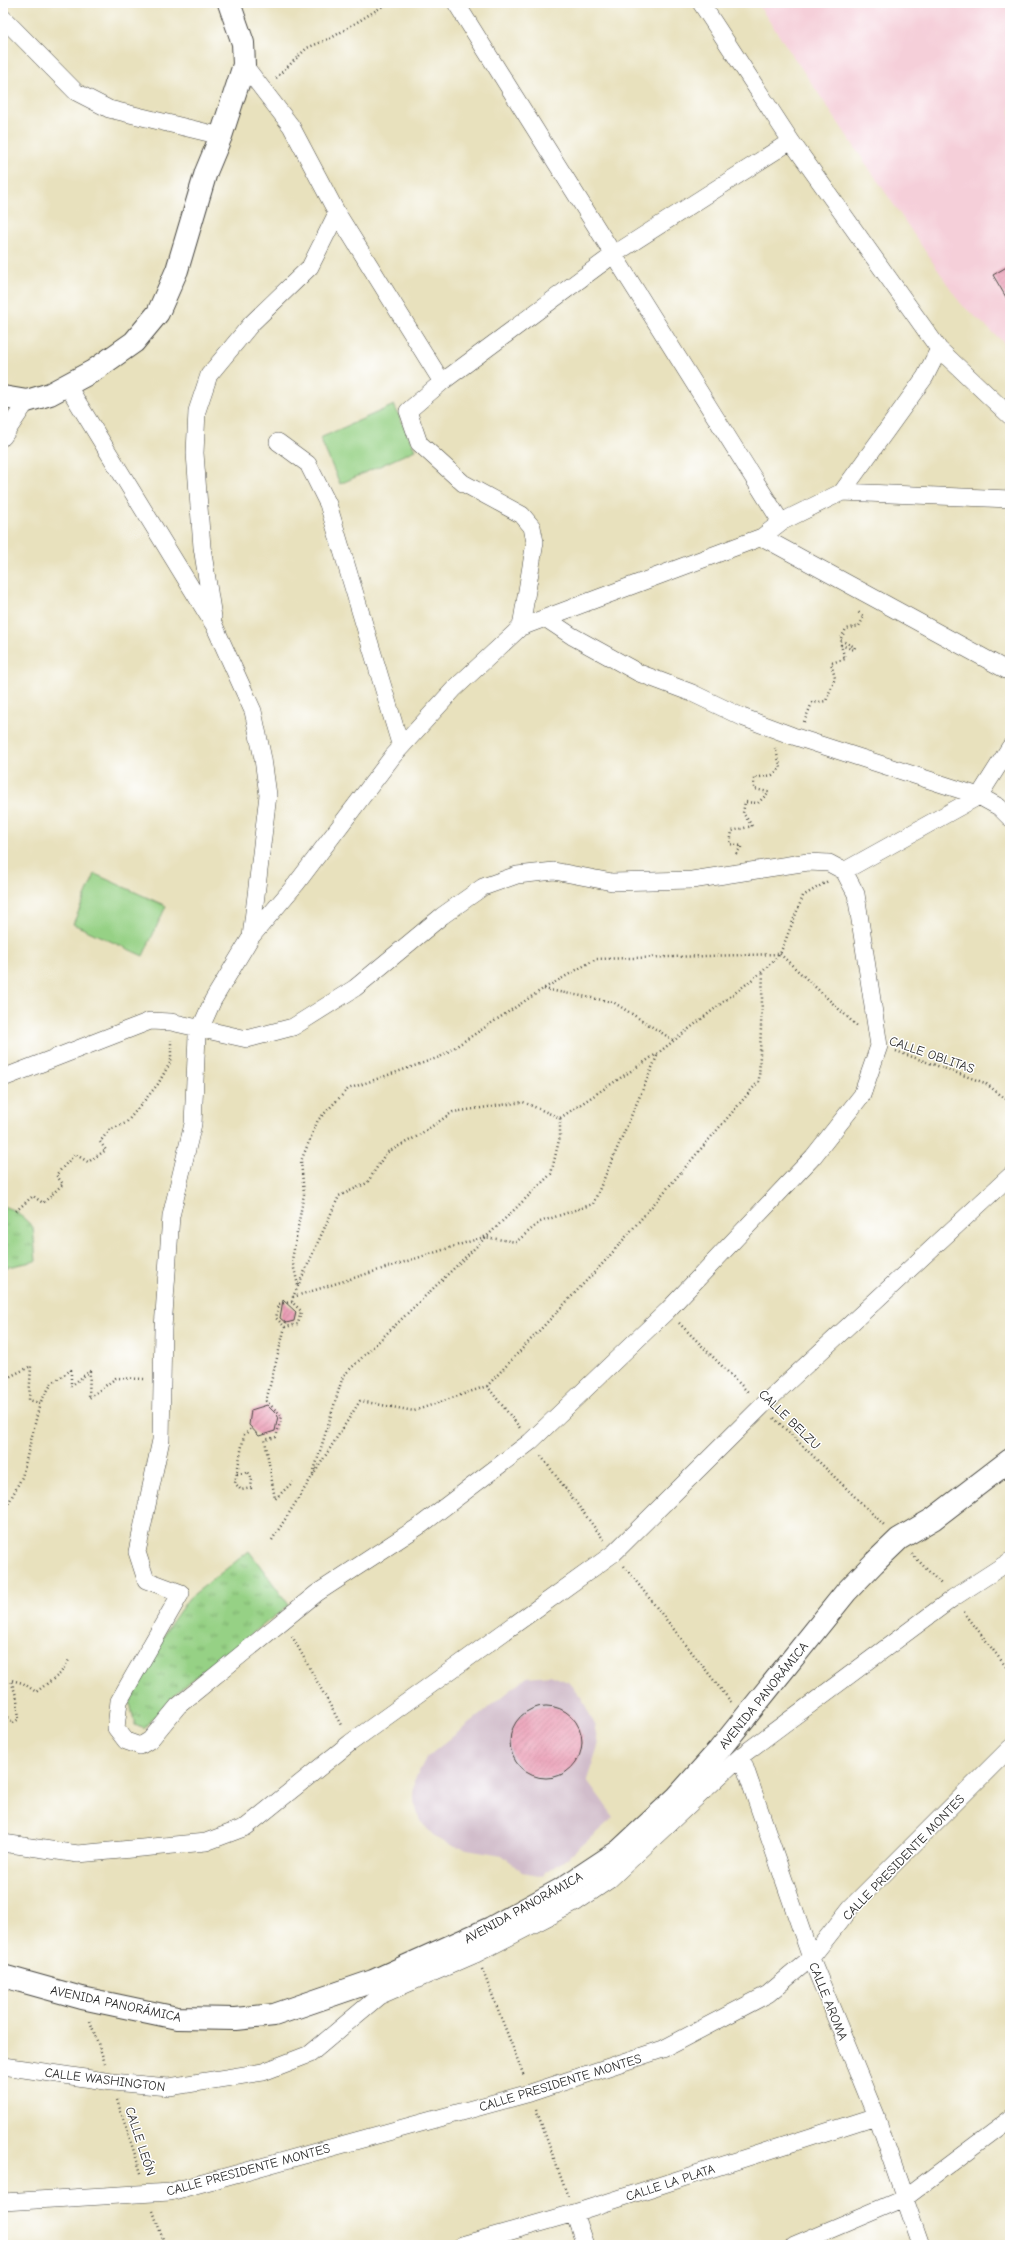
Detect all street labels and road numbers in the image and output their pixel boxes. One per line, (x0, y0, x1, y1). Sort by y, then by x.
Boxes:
street label: CALLE OBLITAS (887, 1033, 976, 1076)
street label: CALLE BELZU (756, 1386, 824, 1452)
street label: AVENIDA PANORÁMICA (715, 1638, 811, 1752)
street label: CALLE PRESIDENTE MONTES (839, 1791, 967, 1923)
street label: AVENIDA PANORÁMICA (461, 1868, 586, 1946)
street label: CALLE AROMA (806, 1960, 851, 2043)
street label: AVENIDA PANORÁMICA (49, 1981, 183, 2025)
street label: CALLE PRESIDENTE MONTES (477, 2051, 643, 2114)
street label: CALLE WASHINGTON (44, 2065, 166, 2094)
street label: CALLE LEÓN (122, 2104, 160, 2178)
street label: CALLE PRESIDENTE MONTES (165, 2140, 332, 2199)
street label: CALLE LA PLATA (624, 2161, 717, 2204)

